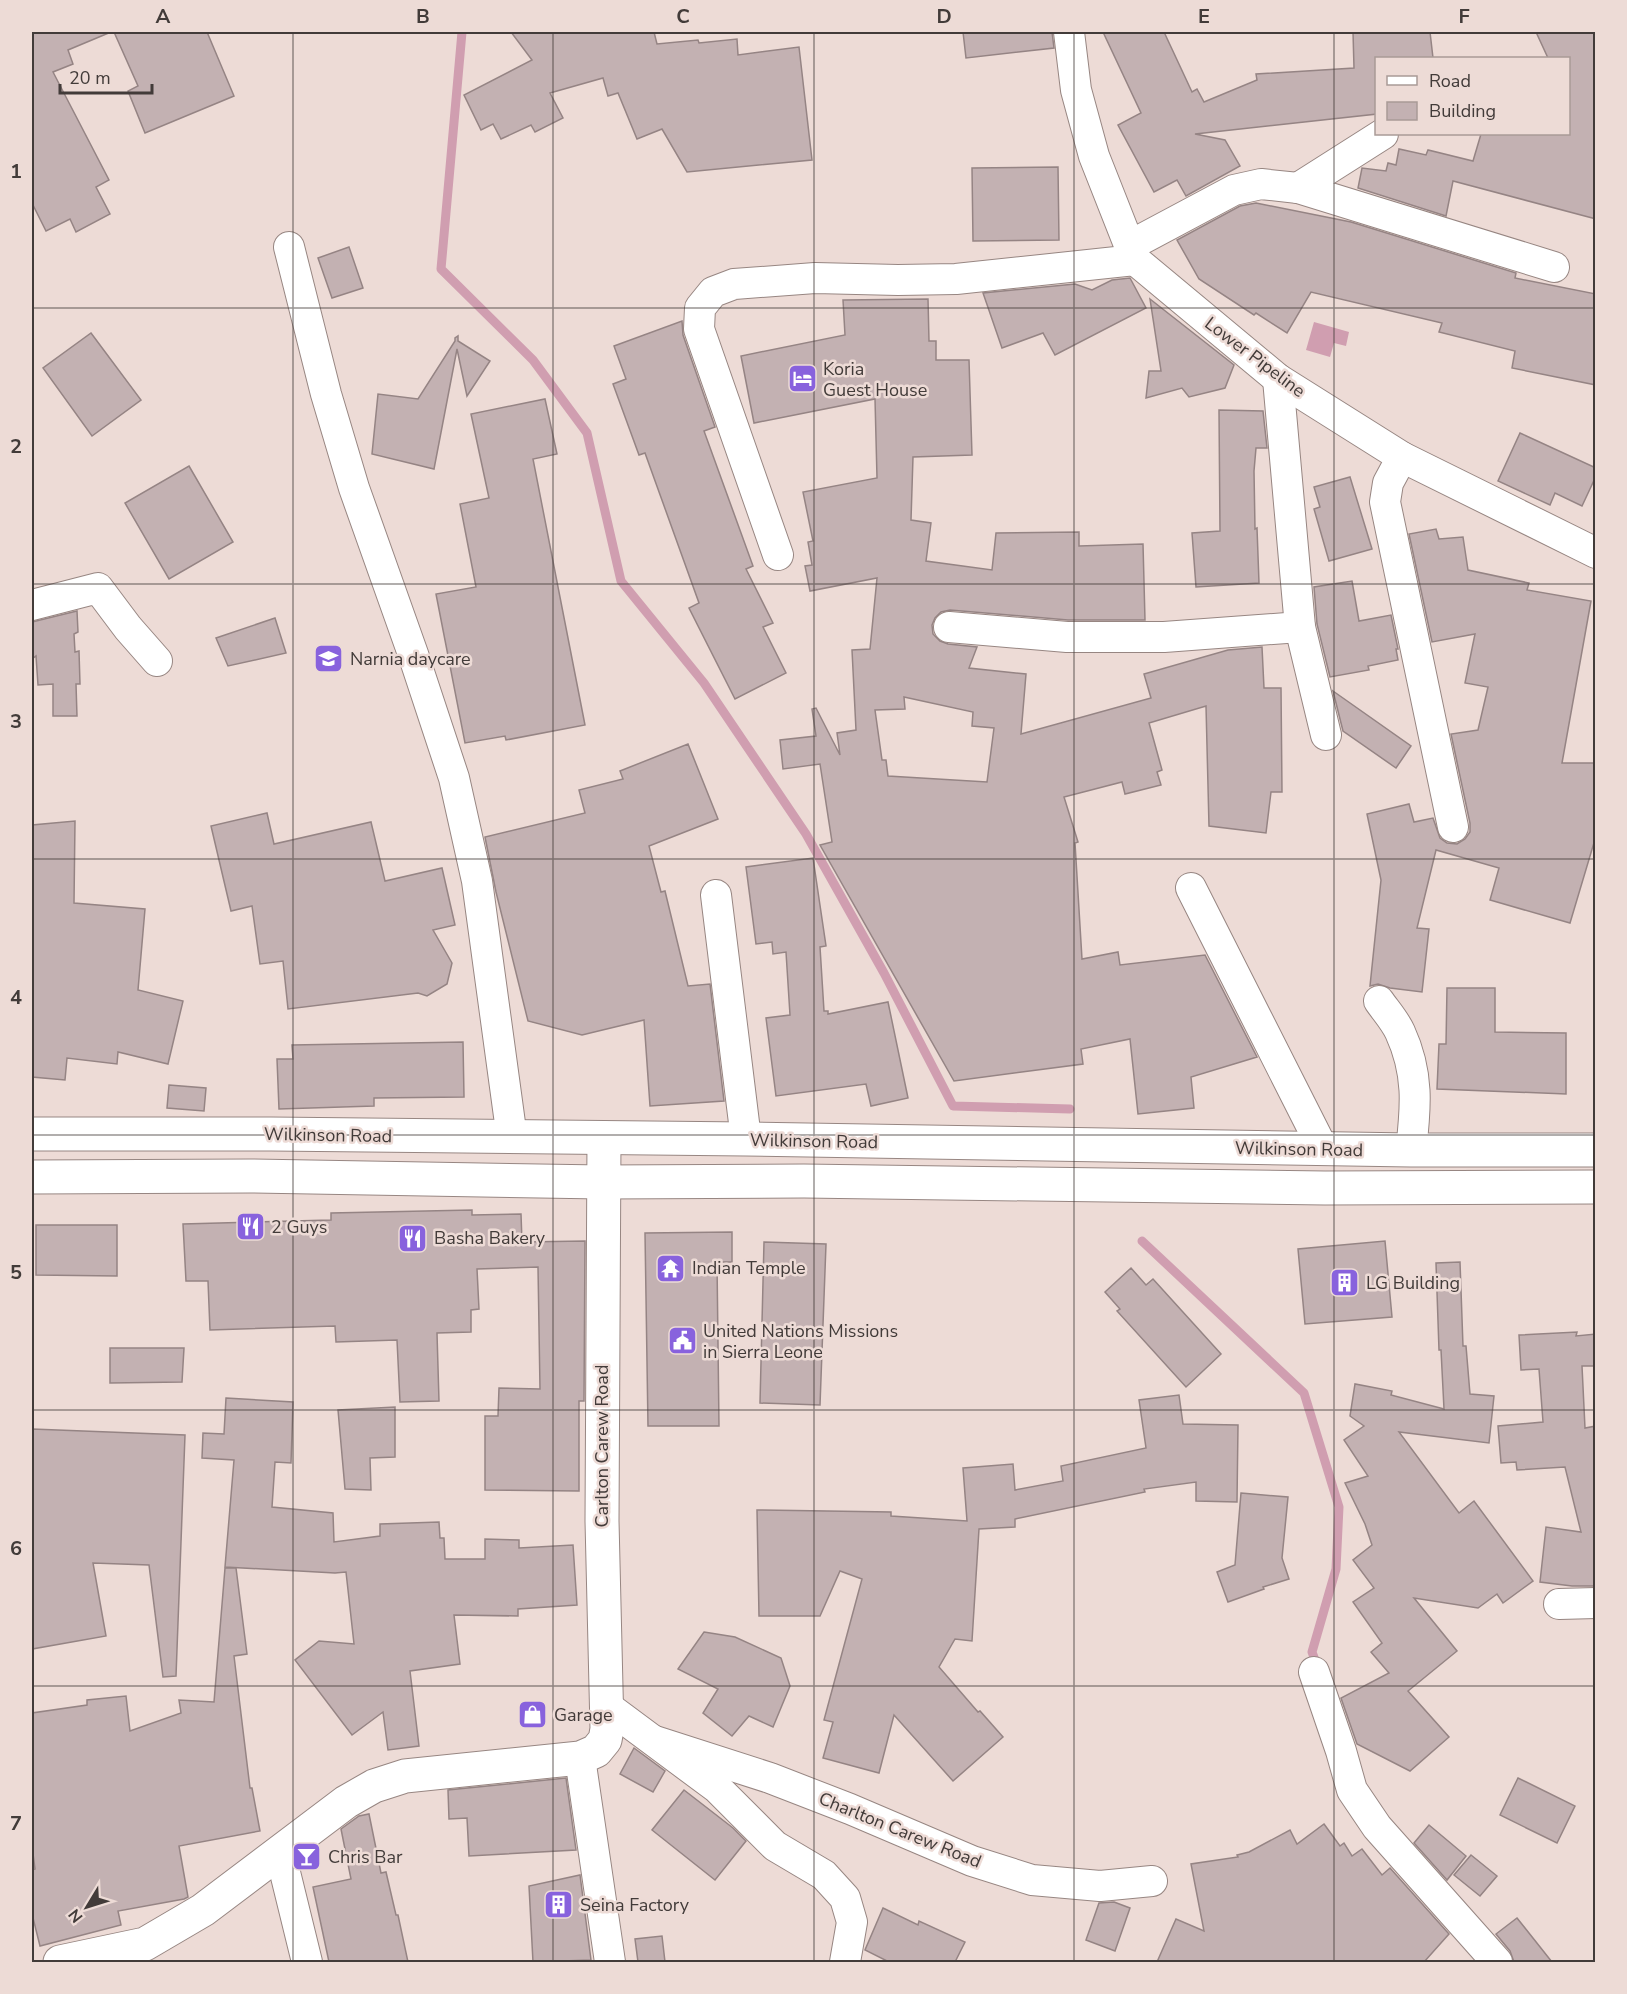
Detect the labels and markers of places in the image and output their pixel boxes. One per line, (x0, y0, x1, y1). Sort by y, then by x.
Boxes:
place label: Koria Guest House (823, 357, 927, 402)
hotel icon: Koria Guest House (786, 363, 818, 395)
school or university icon: Narnia daycare (313, 643, 345, 675)
place label: Narnia daycare (350, 647, 471, 671)
restaurant icon: 2 Guys (234, 1211, 266, 1243)
place label: 2 Guys (271, 1215, 327, 1239)
restaurant icon: Basha Bakery (397, 1222, 429, 1254)
place label: Basha Bakery (434, 1226, 546, 1250)
temple icon: Indian Temple (655, 1252, 687, 1284)
place label: Indian Temple (692, 1256, 806, 1280)
building icon: LG Building (1329, 1267, 1361, 1299)
place label: LG Building (1366, 1271, 1460, 1295)
place label: United Nations Missions in Sierra Leone (703, 1319, 898, 1364)
public building icon: United Nations Missions in Sierra Leone (666, 1325, 698, 1357)
shop icon: Garage (517, 1699, 549, 1731)
place label: Garage (554, 1703, 613, 1727)
bar icon: Chris Bar (291, 1841, 323, 1873)
place label: Chris Bar (328, 1845, 403, 1869)
building icon: Seina Factory (543, 1889, 575, 1921)
place label: Seina Factory (580, 1893, 690, 1917)

